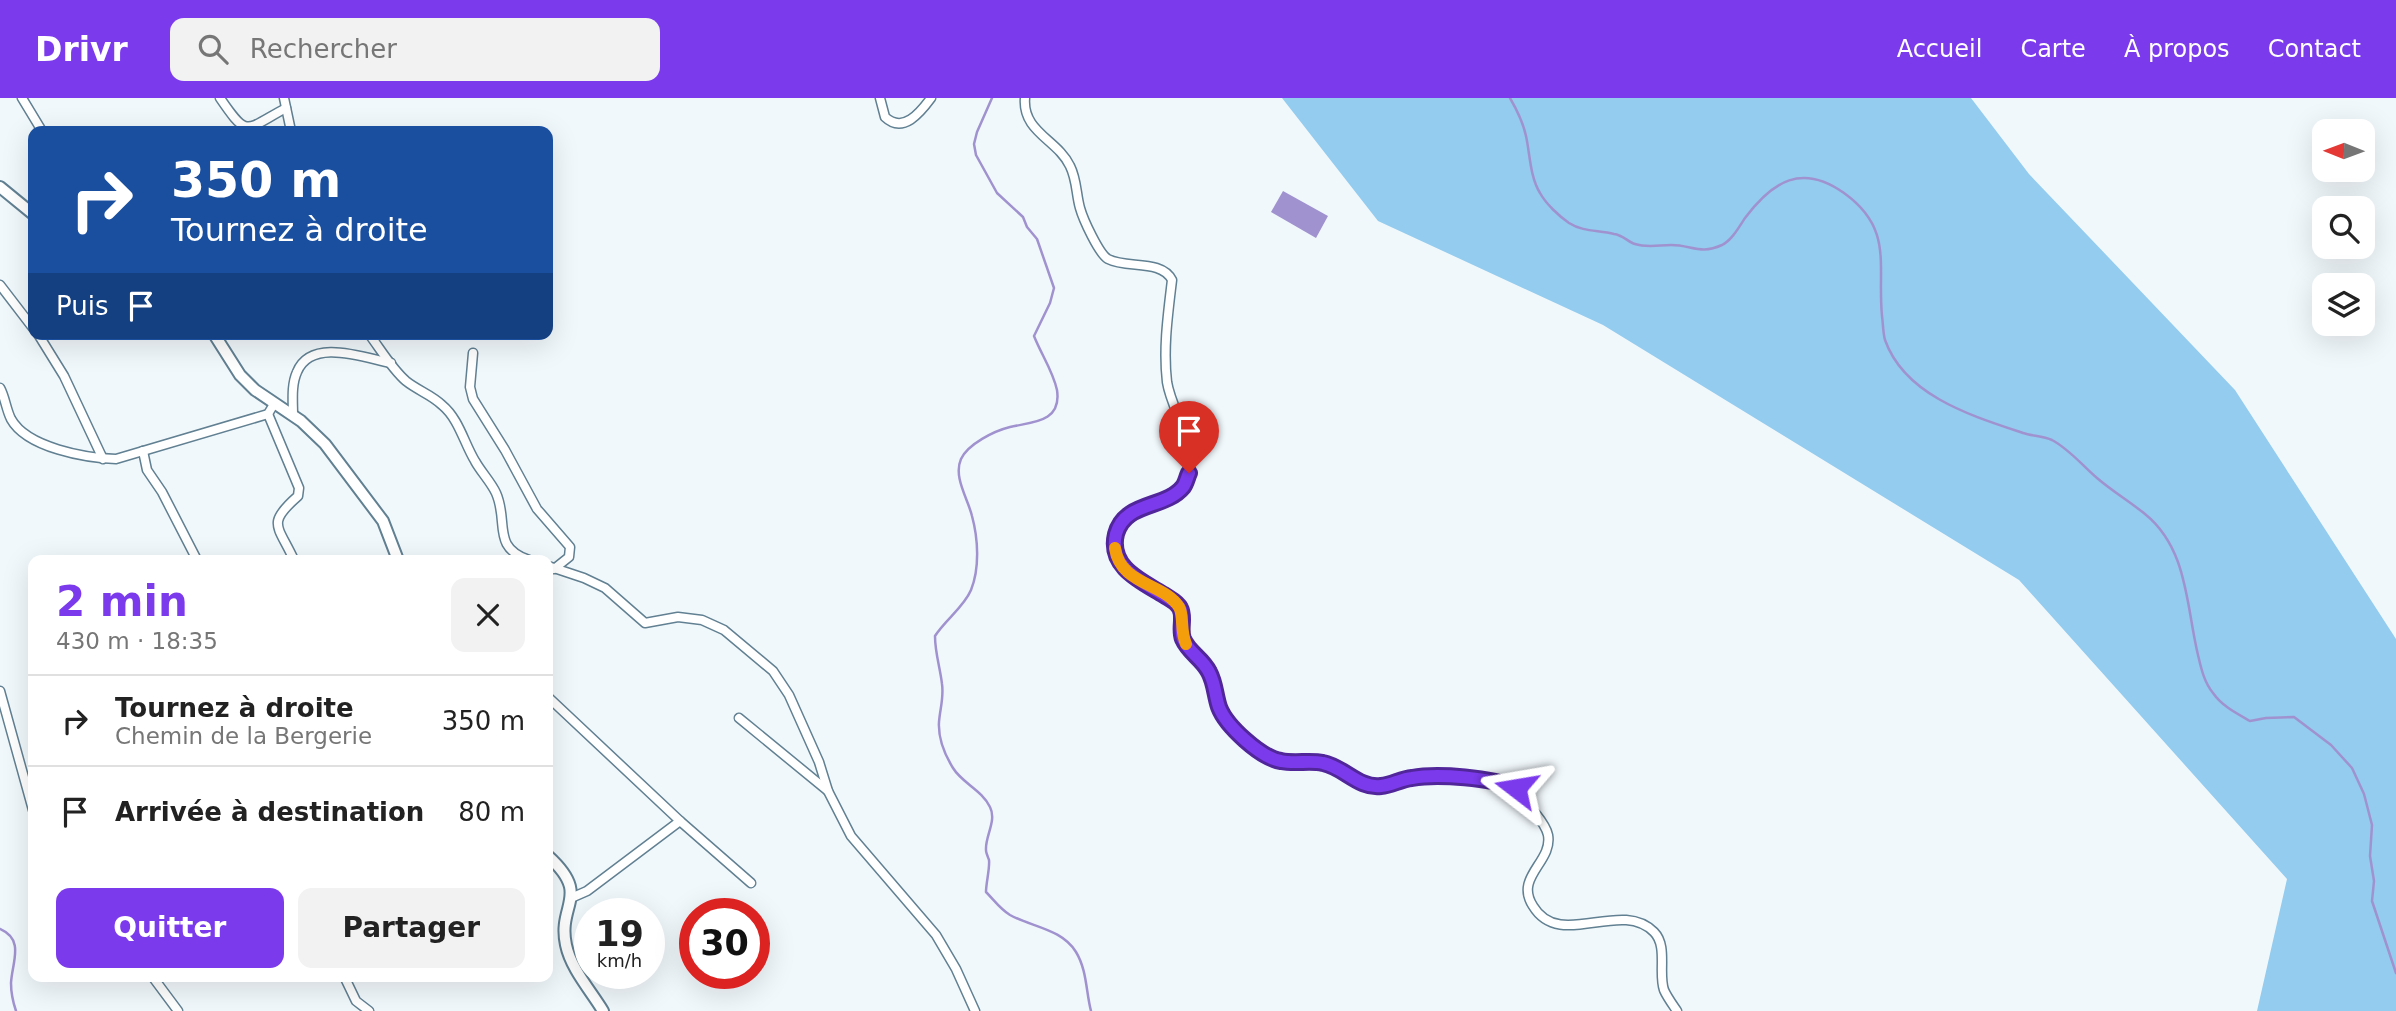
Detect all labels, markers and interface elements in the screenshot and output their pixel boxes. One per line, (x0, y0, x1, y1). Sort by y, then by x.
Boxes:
search box (170, 18, 660, 81)
text: Drivr (35, 30, 128, 69)
icon: search (194, 30, 232, 68)
text: Rechercher (250, 34, 397, 64)
text: Accueil (1897, 35, 1982, 63)
text: Carte (2020, 35, 2086, 63)
text: À propos (2124, 35, 2230, 63)
text: Contact (2268, 35, 2361, 63)
north arrow (2312, 119, 2375, 182)
map controls (2312, 119, 2375, 336)
text: 350 m (171, 152, 341, 209)
icon: right (56, 154, 147, 245)
button: search (2312, 196, 2375, 259)
text: Tournez à droite (171, 211, 428, 249)
button: layers (2312, 273, 2375, 336)
icon: arrive (122, 287, 160, 325)
text: Puis (56, 291, 108, 321)
pin (1159, 401, 1219, 473)
icon: arrive (1170, 412, 1208, 450)
text: 2 min (56, 577, 188, 626)
button: close (451, 578, 525, 652)
text: 430 m · 18:35 (56, 628, 218, 654)
text: Tournez à droite (115, 693, 354, 723)
icon: right (56, 702, 94, 740)
text: 350 m (442, 706, 525, 736)
text: Chemin de la Bergerie (115, 723, 372, 749)
position arrow (1479, 751, 1553, 825)
icon: arrive (56, 793, 94, 831)
text: Arrivée à destination (115, 797, 424, 827)
text: 80 m (458, 797, 525, 827)
button: Quitter (56, 888, 284, 968)
button: Partager (298, 888, 525, 968)
speed limit sign: 30 (679, 898, 770, 989)
text: 19 (595, 914, 644, 954)
text: km/h (597, 950, 642, 971)

